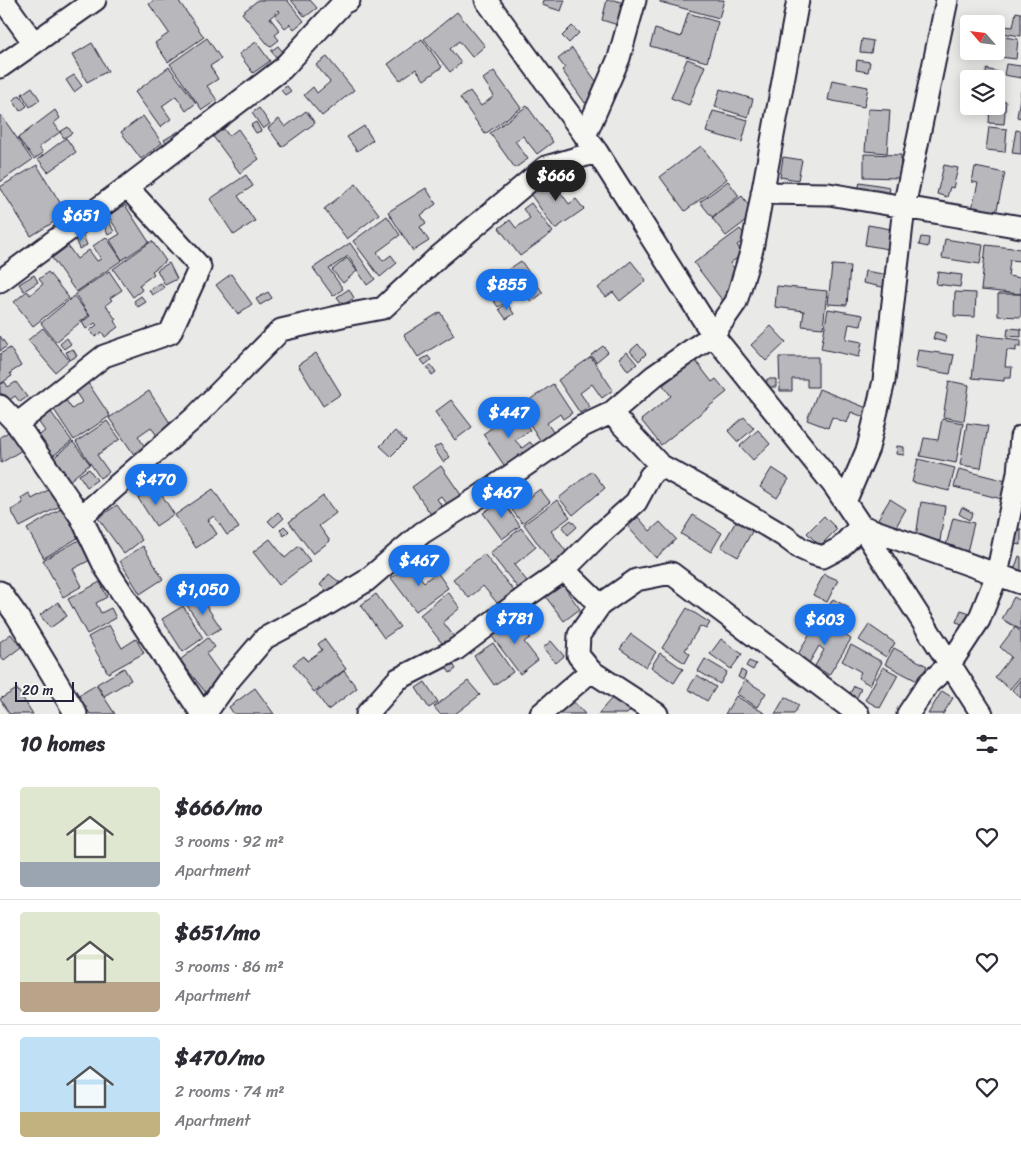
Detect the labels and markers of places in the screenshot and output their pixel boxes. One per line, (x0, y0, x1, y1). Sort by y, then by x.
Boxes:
pin: $666 (526, 160, 586, 202)
pin: $651 (51, 200, 111, 242)
pin: $855 (477, 268, 537, 311)
pin: $447 (479, 396, 539, 439)
pin: $470 (126, 464, 186, 506)
pin: $467 (472, 476, 532, 519)
pin: $467 (389, 544, 449, 587)
pin: $1,050 (162, 574, 244, 616)
pin: $781 (485, 602, 545, 645)
pin: $603 (795, 604, 855, 646)

